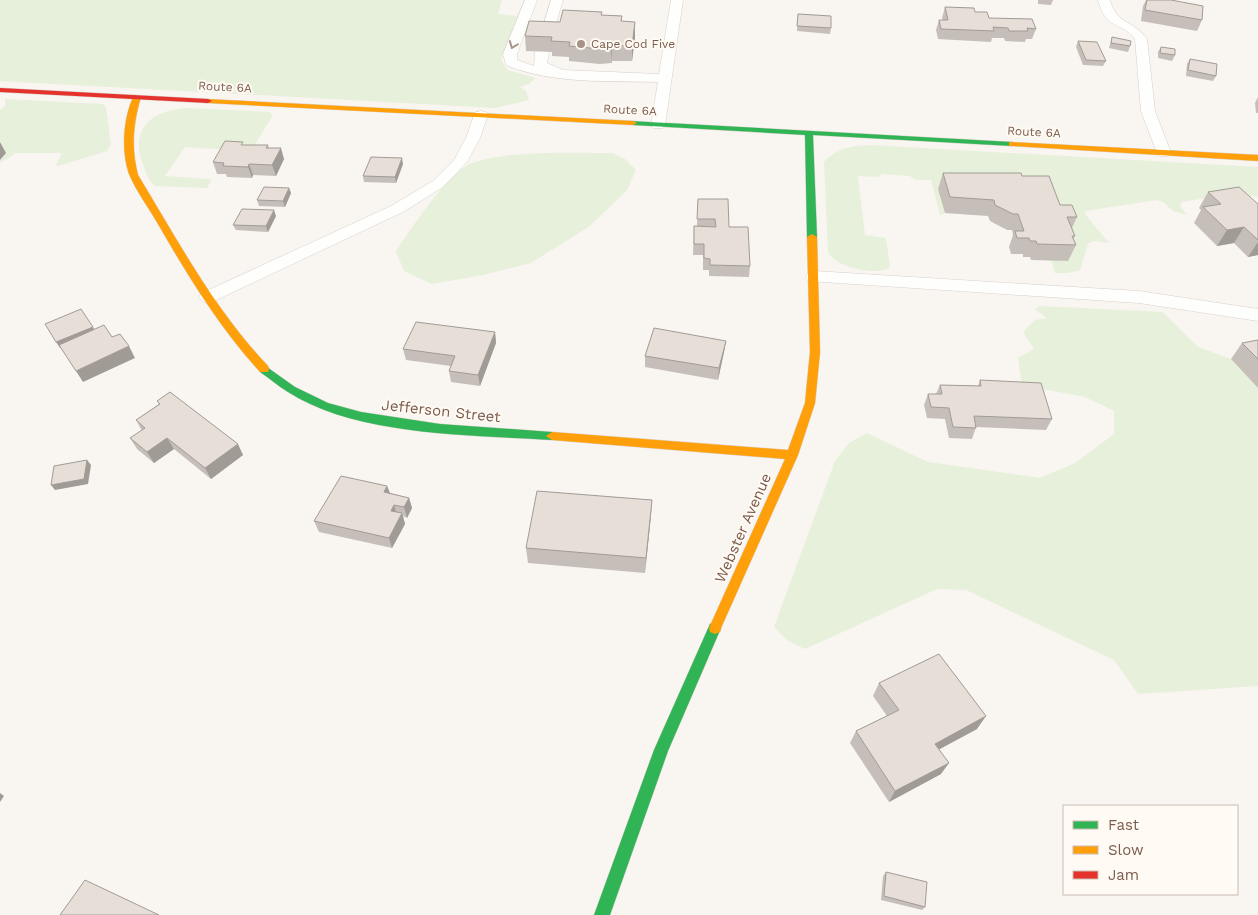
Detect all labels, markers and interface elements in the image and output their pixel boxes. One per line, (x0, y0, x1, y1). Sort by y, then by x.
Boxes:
place label: Cape Cod Five (591, 37, 675, 51)
marker: Cape Cod Five (575, 38, 587, 50)
one-way arrow (509, 41, 519, 49)
street label: Route 6A (198, 79, 252, 95)
street label: Route 6A (603, 102, 657, 118)
street label: Route 6A (1007, 124, 1061, 140)
street label: Jefferson Street (381, 396, 502, 426)
street label: Webster Avenue (711, 470, 775, 586)
legend (1063, 805, 1238, 895)
text: Fast (1108, 816, 1140, 834)
text: Slow (1108, 841, 1144, 859)
text: Jam (1108, 866, 1139, 884)

